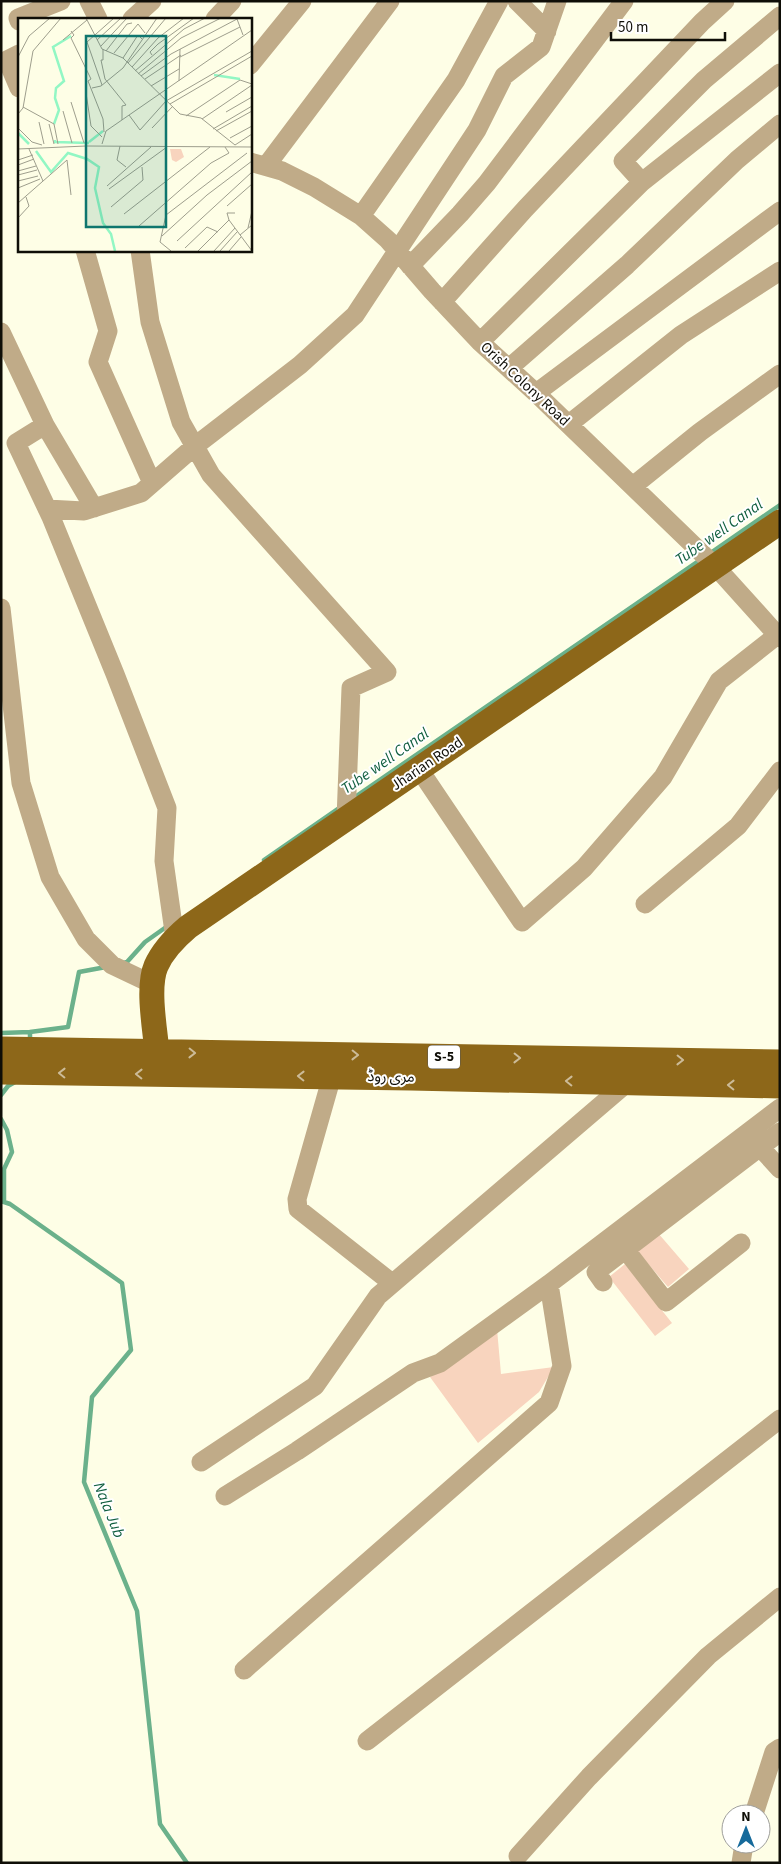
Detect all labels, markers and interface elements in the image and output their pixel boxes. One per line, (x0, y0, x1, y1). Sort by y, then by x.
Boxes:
scale bar (611, 10, 725, 42)
text: 50 m (618, 17, 648, 38)
inset map (18, 18, 251, 251)
street label: Orish Colony Road (476, 337, 574, 431)
water label: Tube well Canal (671, 494, 767, 570)
water label: Tube well Canal (337, 723, 433, 799)
street label: Jharian Road (387, 732, 467, 796)
road number: S-5 (428, 1046, 460, 1068)
one-way arrow (189, 1047, 197, 1058)
one-way arrow (352, 1050, 359, 1060)
one-way arrow (514, 1053, 522, 1063)
one-way arrow (676, 1055, 684, 1065)
street label: مری روڈ (367, 1066, 415, 1088)
one-way arrow (58, 1068, 66, 1078)
one-way arrow (134, 1069, 142, 1079)
one-way arrow (297, 1071, 304, 1081)
one-way arrow (564, 1076, 572, 1086)
one-way arrow (727, 1080, 734, 1090)
water label: Nala Jub (88, 1479, 130, 1541)
north arrow (721, 1804, 771, 1854)
text: N (741, 1807, 751, 1827)

